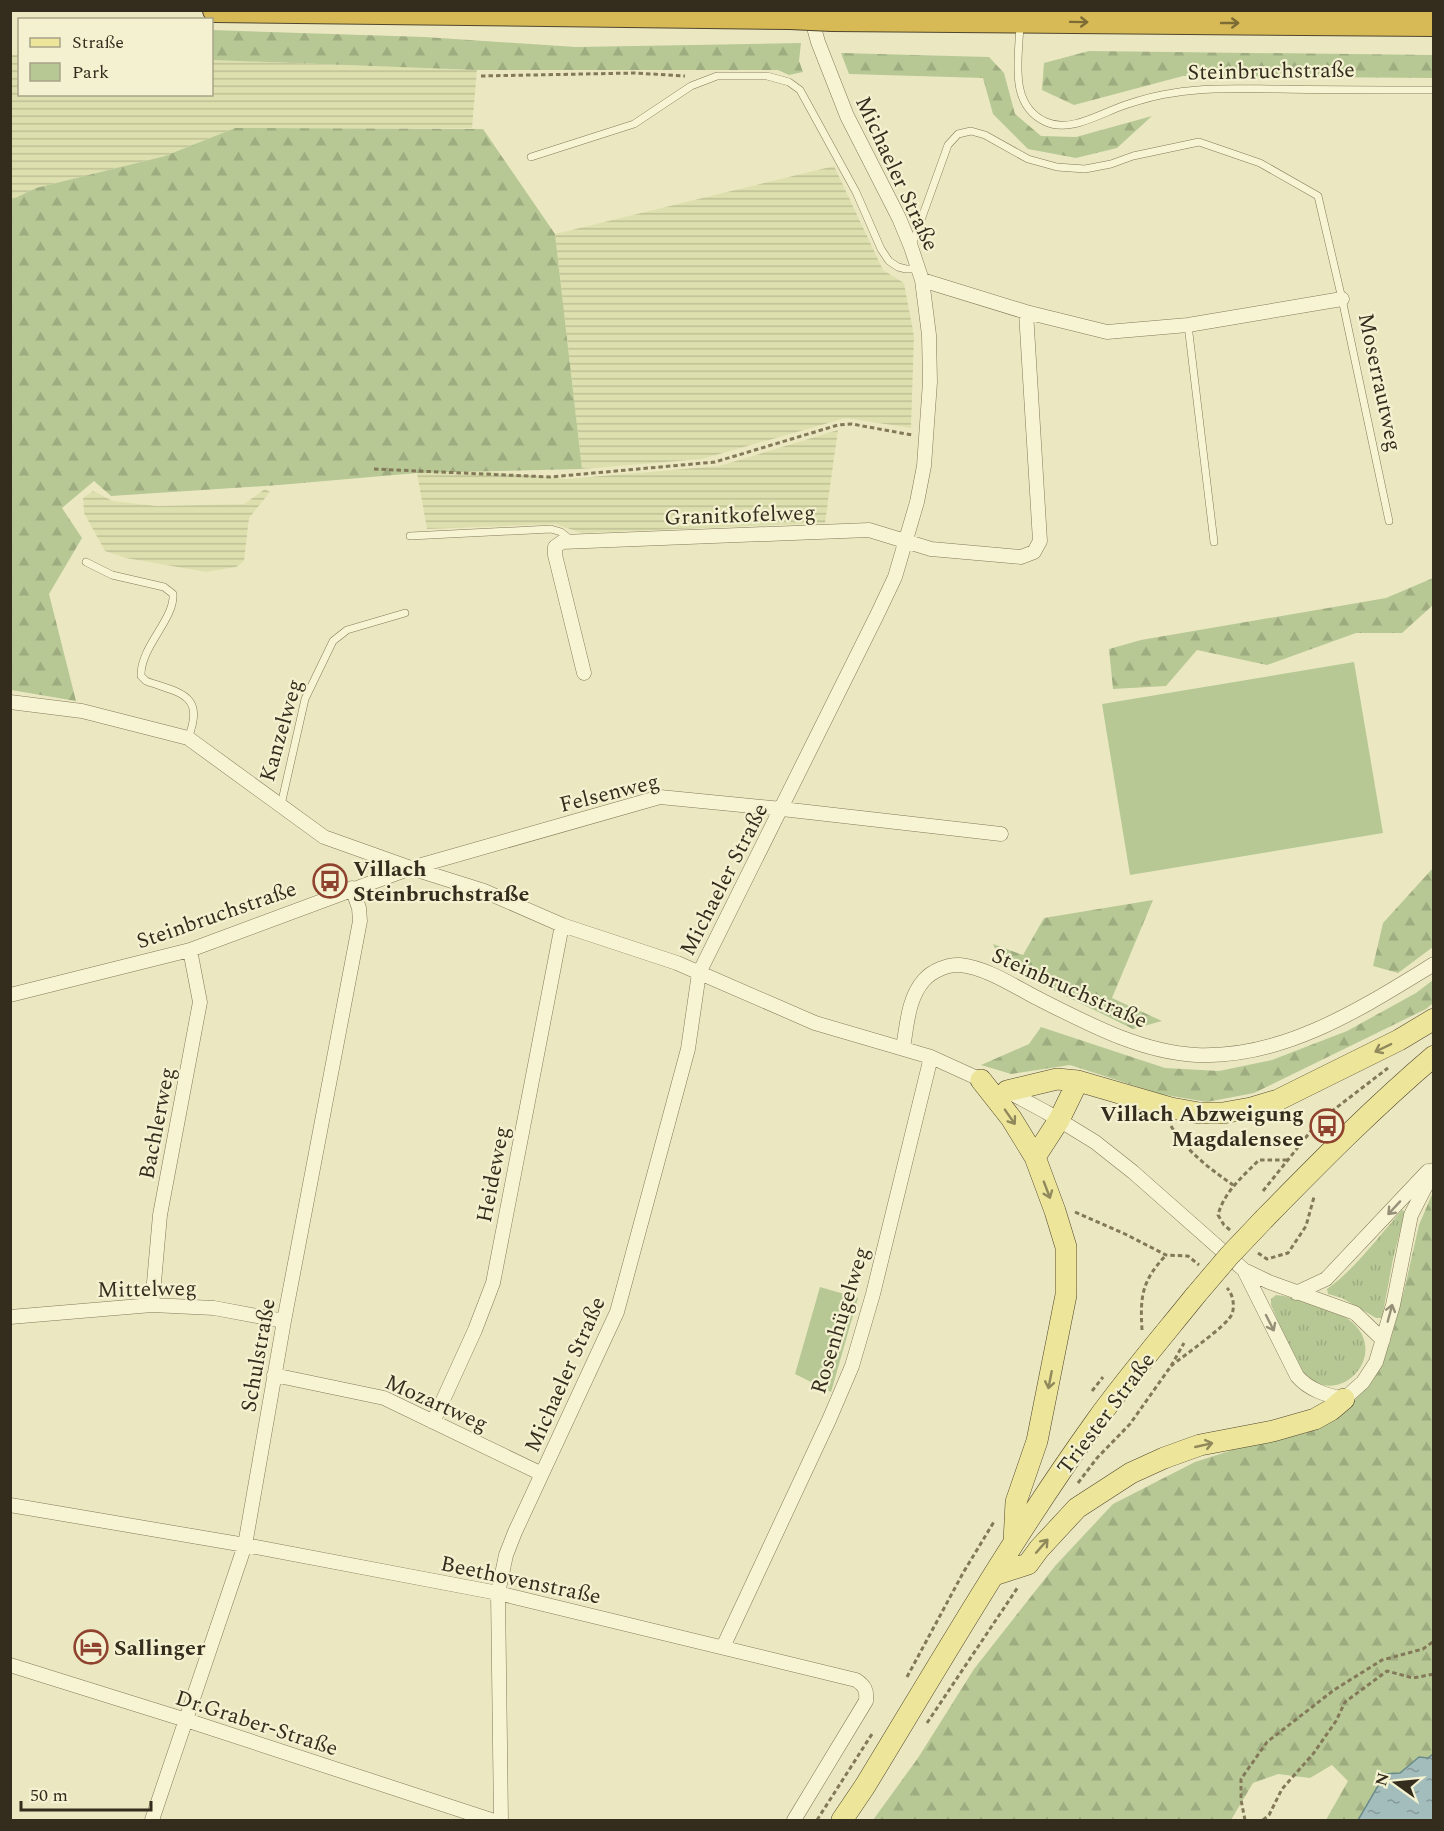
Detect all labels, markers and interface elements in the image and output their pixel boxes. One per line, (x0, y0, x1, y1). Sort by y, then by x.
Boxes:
one-way arrow (1068, 16, 1088, 28)
one-way arrow (1219, 17, 1239, 29)
legend (18, 18, 213, 96)
text: Straße (72, 29, 124, 56)
street label: Steinbruchstraße (1187, 54, 1355, 89)
text: Park (72, 59, 109, 86)
street label: Michaeler Straße (846, 91, 947, 257)
street label: Moserrautweg (1349, 310, 1410, 455)
street label: Granitkofelweg (664, 496, 816, 535)
street label: Kanzelweg (251, 675, 312, 786)
street label: Felsenweg (556, 765, 663, 822)
street label: Michaeler Straße (672, 798, 777, 962)
place label: Villach Steinbruchstraße (353, 853, 529, 911)
bus stop icon: Villach Steinbruchstraße (312, 863, 348, 899)
street label: Steinbruchstraße (132, 873, 301, 958)
street label: Steinbruchstraße (986, 939, 1153, 1038)
one-way arrow (1374, 1043, 1392, 1055)
street label: Bachlerweg (130, 1064, 185, 1182)
place label: Villach Abzweigung Magdalensee (1100, 1098, 1304, 1156)
bus stop icon: Villach Abzweigung Magdalensee (1309, 1108, 1345, 1144)
one-way arrow (1004, 1109, 1016, 1125)
street label: Heideweg (468, 1123, 519, 1225)
one-way arrow (1043, 1180, 1054, 1199)
one-way arrow (1387, 1201, 1401, 1216)
street label: Rosenhügelweg (802, 1243, 879, 1398)
street label: Mittelweg (97, 1272, 197, 1307)
street label: Michaeler Straße (516, 1291, 615, 1458)
street label: Schulstraße (232, 1296, 285, 1415)
one-way arrow (1385, 1304, 1397, 1323)
one-way arrow (1265, 1313, 1276, 1331)
street label: Triester Straße (1049, 1346, 1163, 1482)
street label: Mozartweg (379, 1366, 493, 1441)
one-way arrow (1043, 1371, 1055, 1390)
one-way arrow (1195, 1438, 1214, 1450)
one-way arrow (1035, 1539, 1049, 1554)
street label: Beethovenstraße (437, 1547, 604, 1614)
hotel icon: Sallinger (73, 1629, 109, 1665)
place label: Sallinger (114, 1632, 206, 1665)
street label: Dr.Graber-Straße (171, 1682, 342, 1765)
north arrow (1366, 1753, 1426, 1813)
text: N (1369, 1770, 1396, 1789)
scale bar (21, 1774, 152, 1812)
text: 50 m (30, 1782, 68, 1809)

